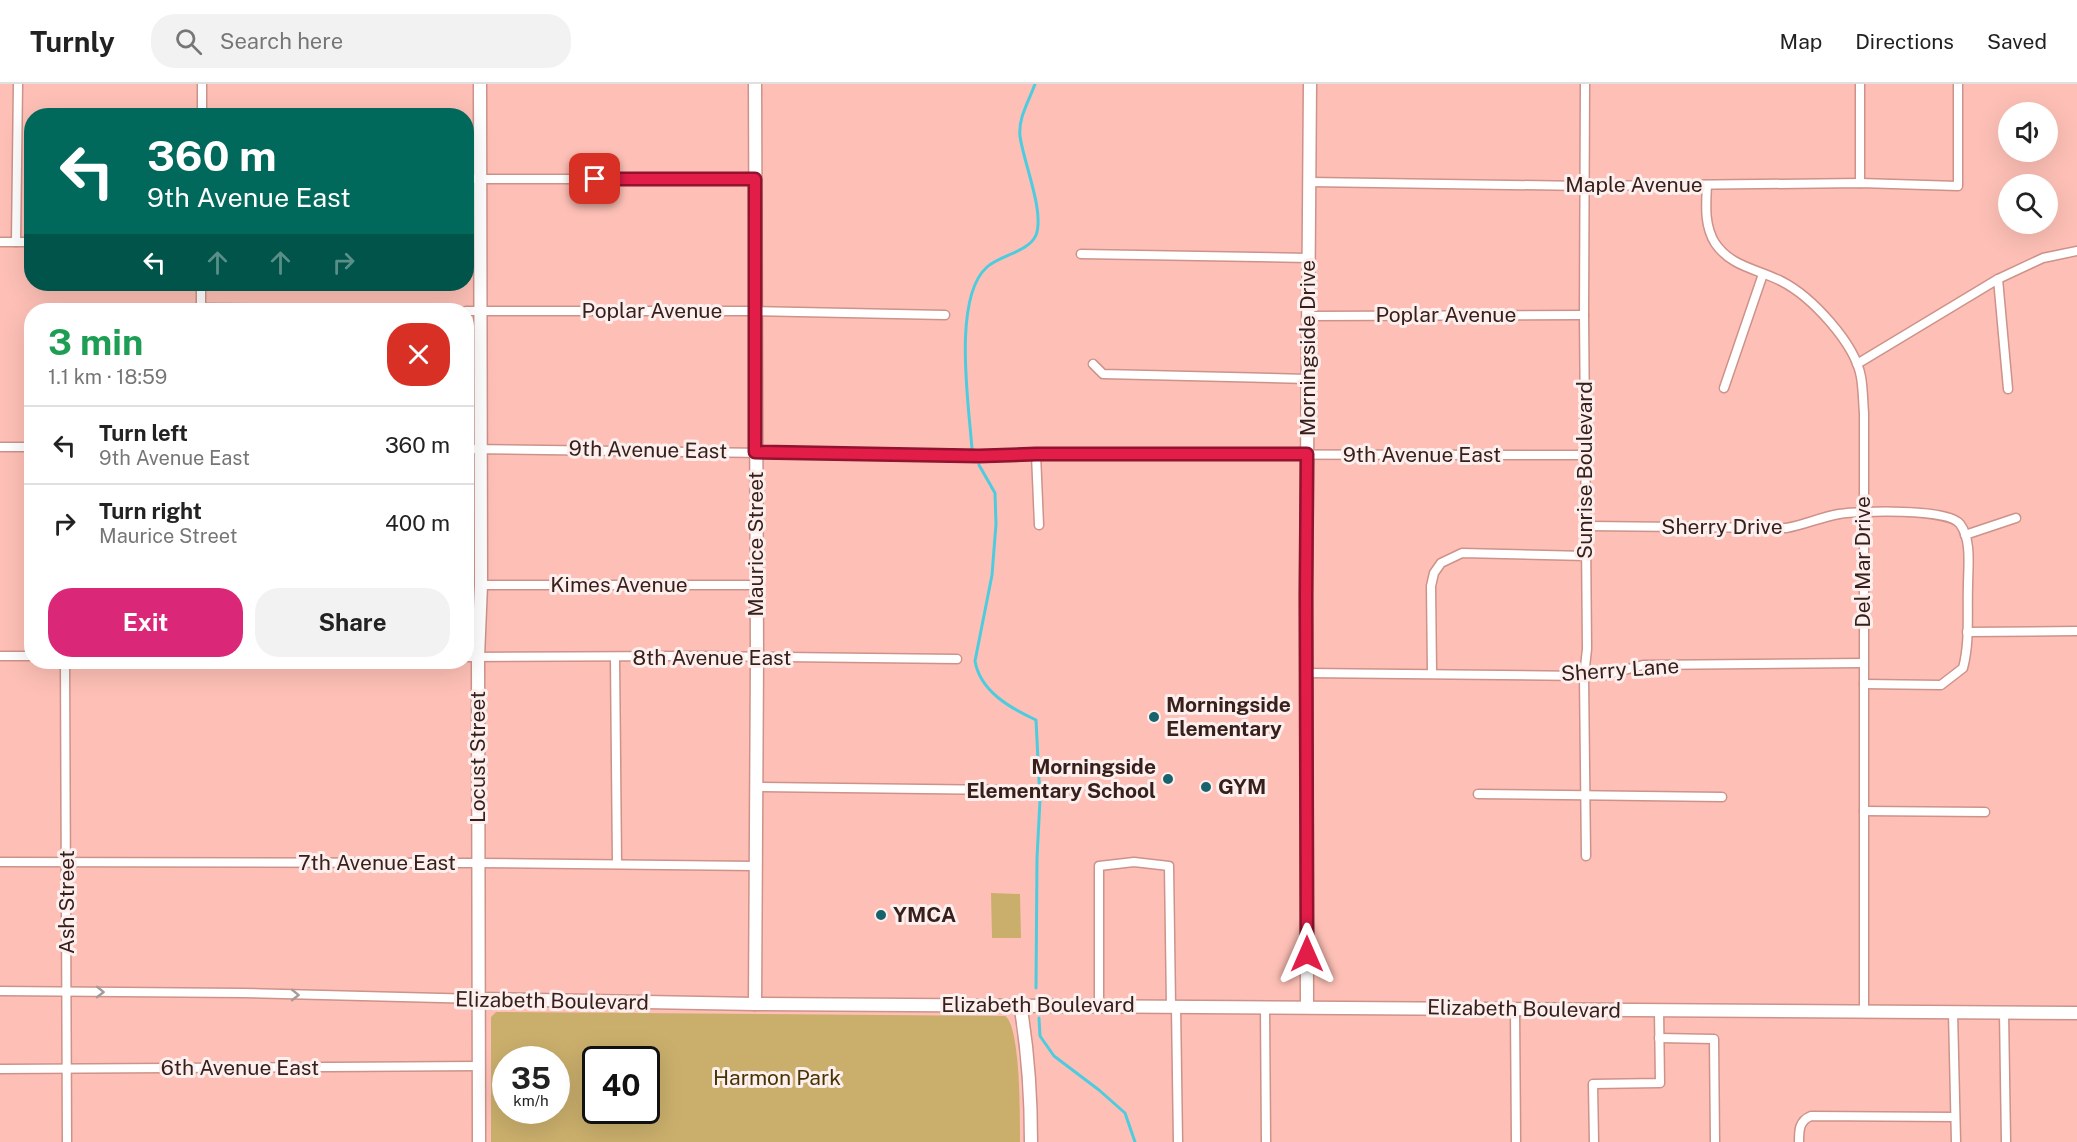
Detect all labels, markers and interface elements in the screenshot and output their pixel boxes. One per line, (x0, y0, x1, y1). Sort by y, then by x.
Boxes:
search box (151, 14, 571, 68)
text: Turnly (30, 25, 115, 58)
icon: search (172, 25, 205, 58)
text: Search here (220, 28, 343, 54)
text: Map (1780, 29, 1822, 54)
text: Directions (1855, 29, 1954, 54)
text: Saved (1987, 29, 2047, 54)
map controls (1998, 102, 2058, 234)
button: sound (1998, 102, 2058, 162)
text: 360 m (147, 131, 277, 180)
icon: left (48, 132, 126, 210)
pin (569, 153, 620, 204)
icon: arrive (578, 162, 611, 195)
street label: Maple Avenue (1565, 172, 1703, 197)
button: search (1998, 174, 2058, 234)
text: 9th Avenue East (147, 181, 351, 213)
icon: left (138, 246, 171, 279)
icon: ahead (201, 246, 234, 279)
icon: ahead (264, 246, 297, 279)
icon: right (327, 246, 360, 279)
street label: Morningside Drive (1295, 260, 1320, 436)
street label: Poplar Avenue (582, 298, 722, 323)
street label: Poplar Avenue (1376, 302, 1516, 327)
text: 3 min (48, 321, 143, 363)
button: close (387, 323, 450, 386)
text: 1.1 km · 18:59 (48, 365, 167, 389)
street label: Sunrise Boulevard (1572, 381, 1597, 559)
text: Turn left (99, 420, 188, 446)
icon: left (48, 429, 81, 462)
text: 360 m (385, 432, 450, 458)
street label: 9th Avenue East (569, 436, 727, 463)
street label: 9th Avenue East (1343, 442, 1501, 467)
text: 9th Avenue East (99, 446, 250, 470)
street label: Maurice Street (743, 471, 768, 617)
street label: Del Mar Drive (1850, 496, 1875, 628)
text: Turn right (99, 498, 202, 524)
icon: right (48, 507, 81, 540)
text: 400 m (385, 510, 450, 536)
street label: Sherry Drive (1661, 514, 1783, 539)
text: Maurice Street (99, 524, 238, 548)
street label: Kimes Avenue (550, 572, 688, 597)
button: Exit (48, 588, 243, 657)
button: Share (255, 588, 450, 657)
street label: 8th Avenue East (632, 645, 792, 670)
street label: Sherry Lane (1560, 653, 1680, 686)
street label: Locust Street (465, 691, 490, 823)
place label: Morningside Elementary (1166, 692, 1291, 741)
marker: Morningside Elementary (1147, 710, 1161, 724)
place label: Morningside Elementary School (966, 754, 1156, 803)
marker: Morningside Elementary School (1161, 772, 1175, 786)
place label: GYM (1218, 774, 1266, 799)
marker: GYM (1199, 780, 1213, 794)
street label: Ash Street (54, 850, 79, 954)
street label: 7th Avenue East (298, 850, 456, 875)
place label: YMCA (893, 902, 956, 927)
marker: YMCA (874, 908, 888, 922)
position arrow (1275, 922, 1339, 986)
one-way arrow (96, 986, 105, 998)
street label: Elizabeth Boulevard (455, 986, 649, 1015)
one-way arrow (291, 988, 300, 1001)
street label: Elizabeth Boulevard (941, 992, 1135, 1017)
street label: Elizabeth Boulevard (1427, 994, 1621, 1023)
speed limit sign: 40 (582, 1046, 660, 1124)
street label: 6th Avenue East (161, 1055, 319, 1080)
text: 35 (511, 1060, 551, 1096)
park label: Harmon Park (713, 1065, 841, 1090)
text: km/h (513, 1092, 549, 1109)

